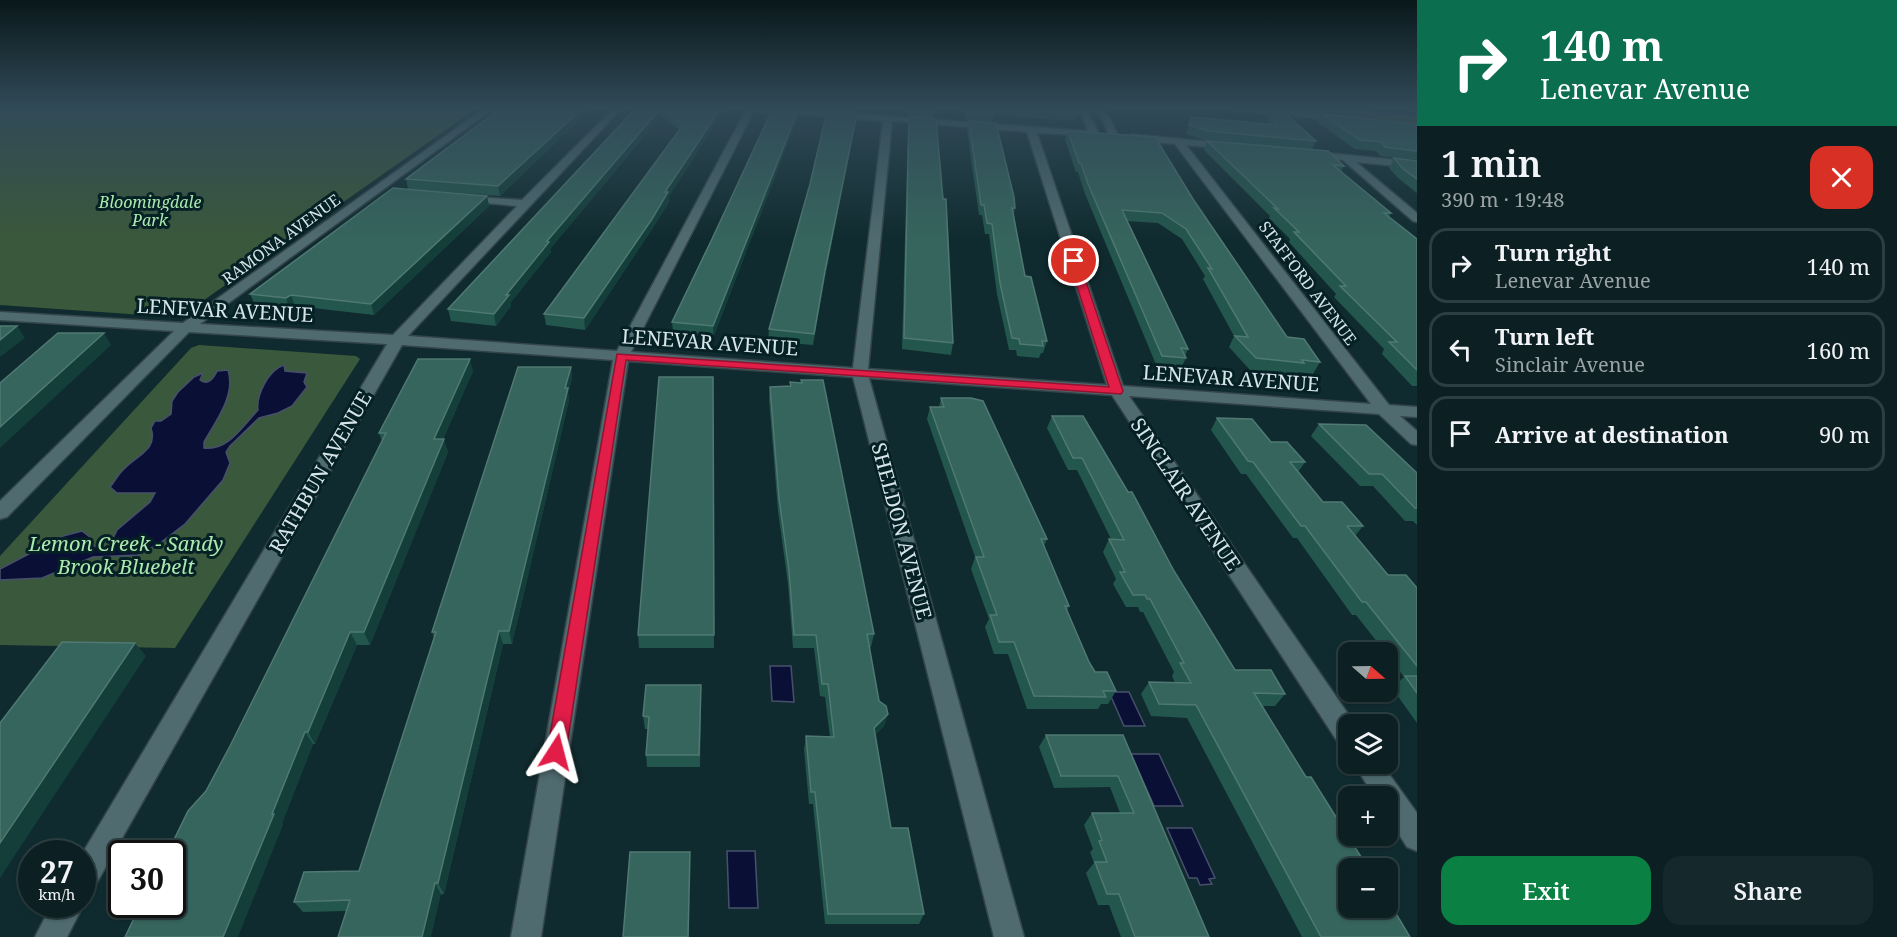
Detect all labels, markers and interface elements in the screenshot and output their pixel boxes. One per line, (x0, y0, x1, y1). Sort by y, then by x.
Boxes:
text: 140 m (1540, 16, 1664, 73)
icon: right (1441, 24, 1519, 102)
text: Lenevar Avenue (1540, 70, 1750, 107)
text: 1 min (1441, 139, 1542, 188)
button: close (1810, 146, 1873, 209)
text: 390 m · 19:48 (1441, 186, 1564, 213)
street label: RAMONA AVENUE (218, 189, 344, 289)
park label: Bloomingdale Park (98, 191, 201, 231)
street label: STAFFORD AVENUE (1254, 216, 1362, 350)
pin (1048, 235, 1099, 286)
text: Turn right (1495, 237, 1611, 267)
icon: arrive (1057, 244, 1090, 277)
icon: right (1444, 249, 1477, 282)
text: 140 m (1807, 251, 1870, 281)
text: Lenevar Avenue (1495, 267, 1651, 294)
street label: LENEVAR AVENUE (136, 292, 314, 328)
text: Turn left (1495, 321, 1594, 351)
street label: LENEVAR AVENUE (621, 322, 799, 362)
icon: left (1444, 333, 1477, 366)
text: 160 m (1807, 335, 1870, 365)
text: Sinclair Avenue (1495, 351, 1645, 378)
street label: LENEVAR AVENUE (1142, 358, 1320, 398)
street label: RATHBUN AVENUE (263, 386, 377, 558)
street label: SINCLAIR AVENUE (1125, 412, 1247, 576)
icon: arrive (1444, 417, 1477, 450)
text: Arrive at destination (1495, 419, 1729, 449)
text: 90 m (1819, 419, 1870, 449)
street label: SHELDON AVENUE (865, 440, 939, 622)
park label: Lemon Creek - Sandy Brook Bluebelt (28, 530, 223, 580)
north arrow (1338, 642, 1398, 702)
map controls (1338, 642, 1398, 918)
button: layers (1338, 714, 1398, 774)
position arrow (524, 720, 588, 784)
button: + (1338, 786, 1398, 846)
speed limit sign: 30 (108, 840, 186, 918)
text: 27 (40, 851, 74, 892)
button: Exit (1441, 856, 1651, 925)
button: Share (1663, 856, 1873, 925)
button: − (1338, 858, 1398, 918)
text: km/h (39, 884, 75, 904)

